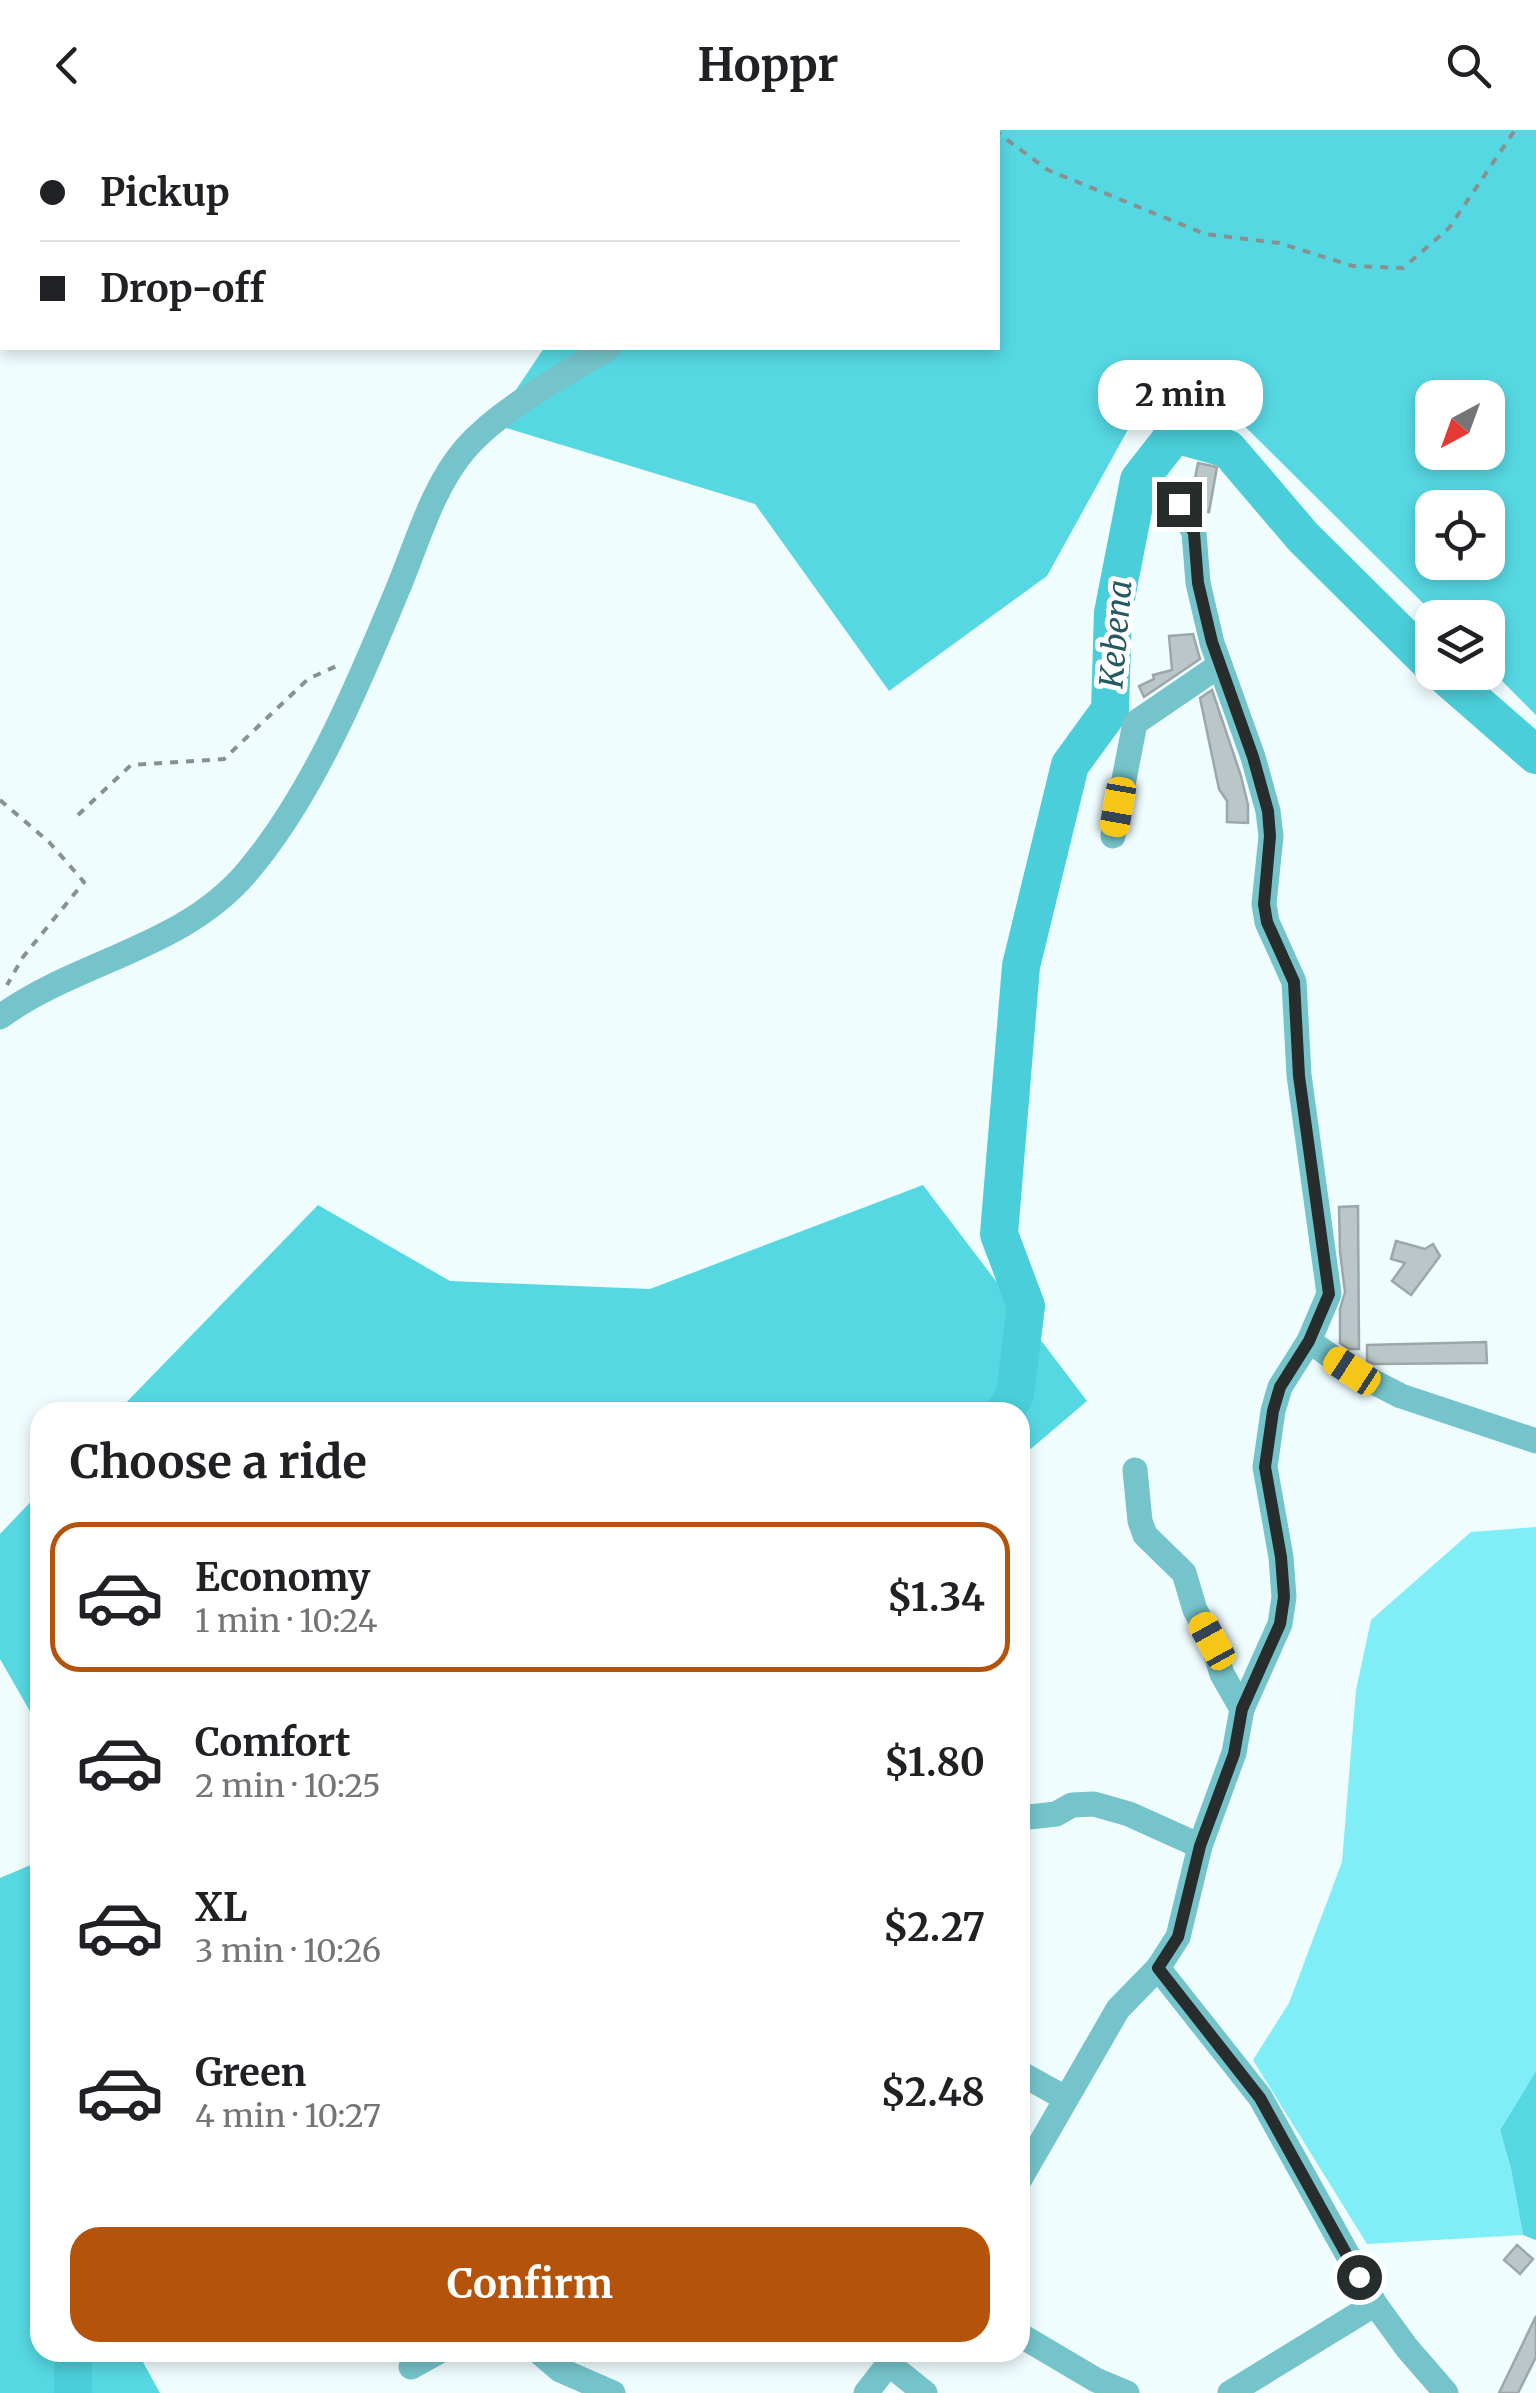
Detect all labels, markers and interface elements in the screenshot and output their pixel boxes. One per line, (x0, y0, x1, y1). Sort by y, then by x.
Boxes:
text: Hoppr (698, 37, 838, 93)
icon: back (40, 38, 95, 93)
icon: search (1441, 38, 1496, 93)
text: Pickup (100, 169, 230, 216)
text: Drop-off (100, 265, 265, 312)
callout: 2 min (1096, 359, 1262, 429)
text: 2 min (1135, 375, 1226, 415)
north arrow (1415, 380, 1505, 470)
map controls (1415, 380, 1505, 690)
route end (1157, 482, 1202, 527)
button: locate (1415, 490, 1505, 580)
water label: Kebena (1091, 578, 1141, 691)
button: layers (1415, 600, 1505, 690)
car (1098, 775, 1138, 839)
car (1319, 1342, 1385, 1400)
text: Choose a ride (70, 1434, 367, 1490)
icon: car (75, 1552, 165, 1642)
text: Economy (195, 1554, 370, 1601)
text: $1.34 (887, 1574, 985, 1621)
text: 1 min · 10:24 (195, 1601, 377, 1641)
car (1184, 1607, 1240, 1675)
icon: car (75, 1717, 165, 1807)
text: Comfort (195, 1719, 351, 1766)
text: $1.80 (884, 1739, 985, 1786)
text: 2 min · 10:25 (195, 1766, 381, 1806)
icon: car (75, 1882, 165, 1972)
text: XL (195, 1884, 247, 1931)
text: $2.27 (883, 1904, 985, 1951)
text: 3 min · 10:26 (195, 1931, 381, 1971)
icon: car (75, 2047, 165, 2137)
text: Green (195, 2049, 306, 2096)
text: $2.48 (880, 2069, 985, 2116)
text: 4 min · 10:27 (195, 2096, 381, 2136)
button: Confirm (70, 2227, 990, 2342)
route start (1337, 2255, 1382, 2300)

